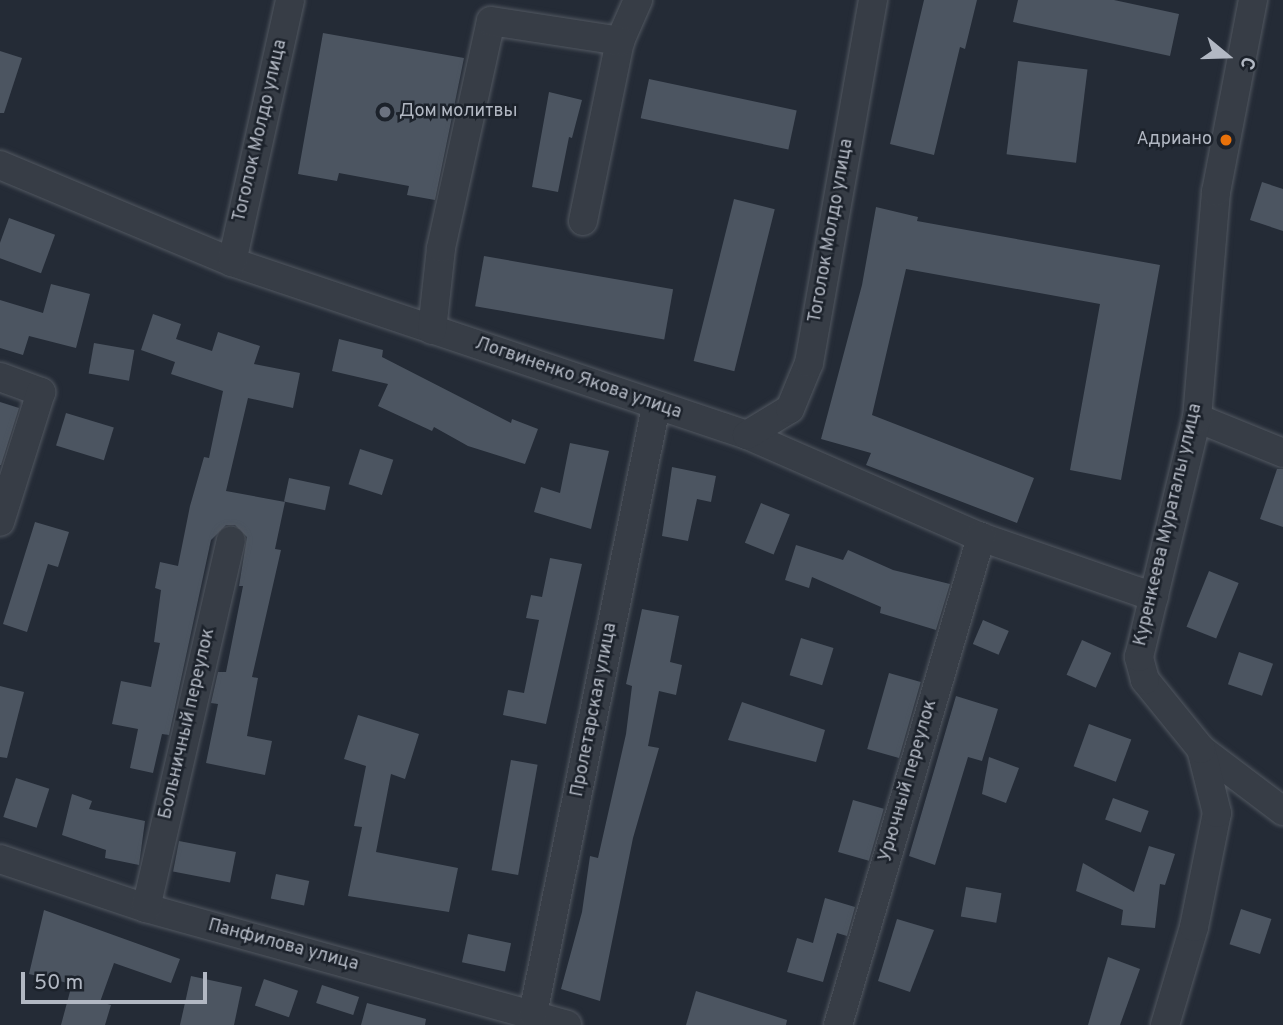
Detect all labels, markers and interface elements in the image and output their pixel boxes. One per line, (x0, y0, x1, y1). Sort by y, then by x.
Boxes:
north arrow (1192, 21, 1262, 91)
street label: Тоголок Молдо улица (230, 38, 292, 224)
text: С (1234, 53, 1260, 72)
place label: Дом молитвы (399, 101, 517, 123)
marker: Дом молитвы (377, 104, 393, 120)
place label: Адриано (1136, 129, 1212, 151)
marker: Адриано (1218, 132, 1234, 148)
street label: Тоголок Молдо улица (805, 137, 859, 325)
street label: Логвиненко Якова улица (472, 333, 684, 425)
street label: Куренкеева Мураталы улица (1131, 402, 1207, 648)
street label: Пролетарская улица (568, 621, 622, 799)
street label: Больничный переулок (156, 626, 220, 822)
street label: Урючный переулок (875, 697, 943, 865)
street label: Панфилова улица (205, 916, 361, 976)
scale bar (24, 958, 210, 1002)
text: 50 m (34, 970, 83, 997)

